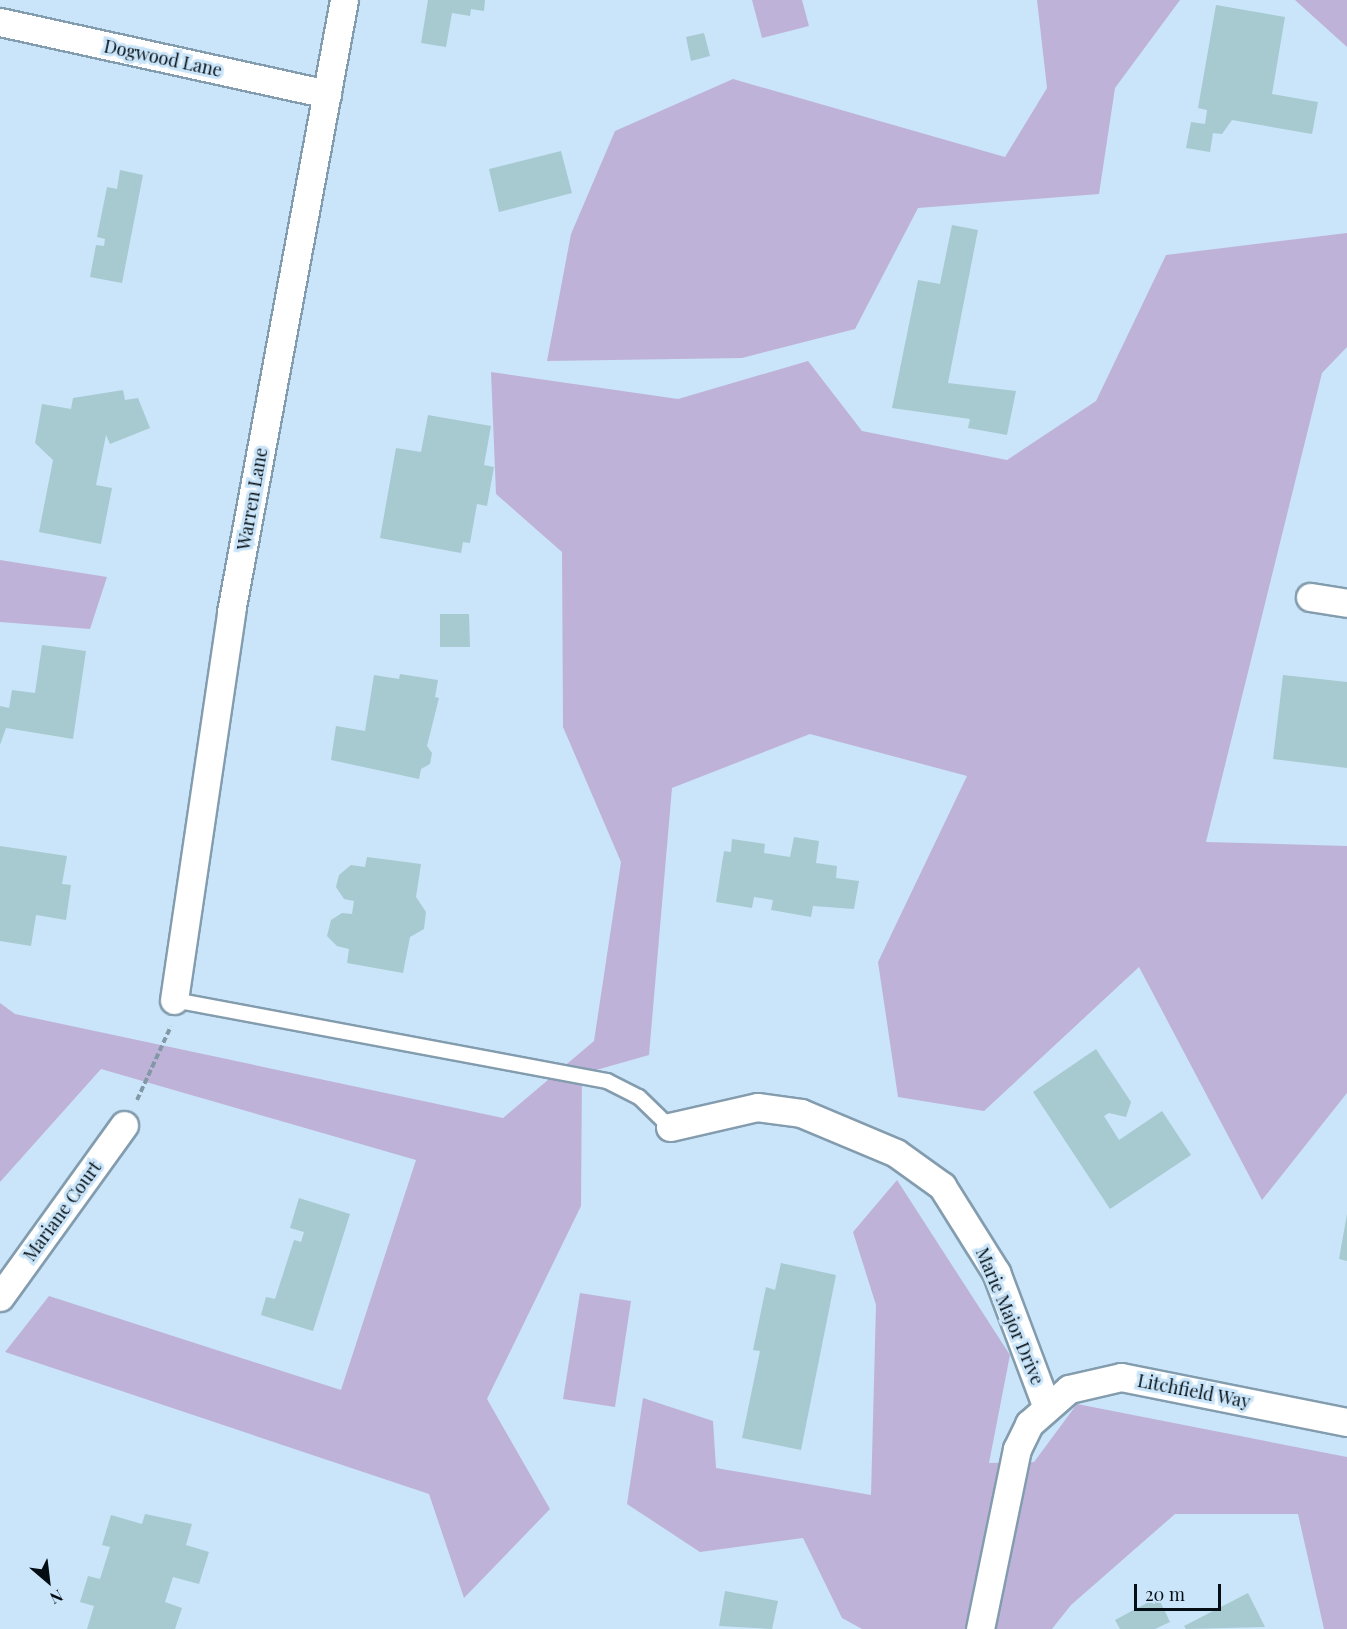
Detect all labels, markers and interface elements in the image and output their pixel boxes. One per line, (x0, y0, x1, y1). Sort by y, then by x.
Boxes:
street label: Dogwood Lane (102, 35, 224, 81)
street label: Warren Lane (232, 446, 272, 552)
street label: Mariane Court (19, 1157, 105, 1265)
street label: Marie Major Drive (971, 1244, 1049, 1388)
street label: Litchfield Way (1135, 1369, 1253, 1413)
north arrow (18, 1551, 78, 1611)
scale bar (1137, 1572, 1224, 1610)
text: 20 m (1145, 1582, 1185, 1606)
text: N (47, 1585, 67, 1609)

